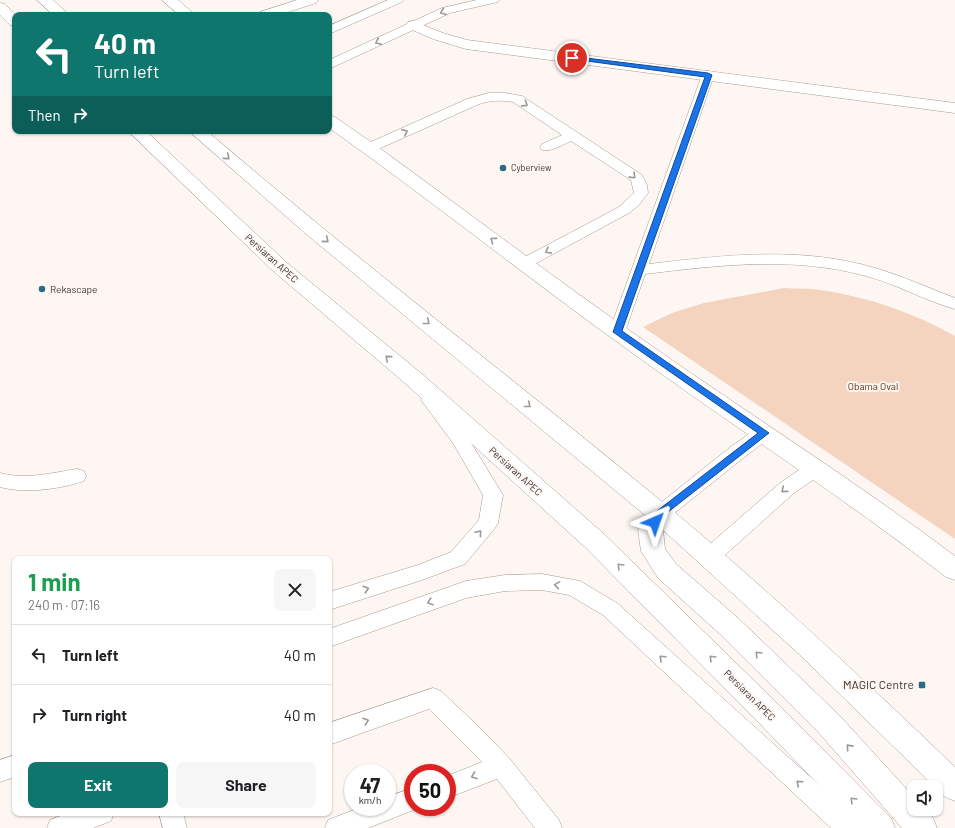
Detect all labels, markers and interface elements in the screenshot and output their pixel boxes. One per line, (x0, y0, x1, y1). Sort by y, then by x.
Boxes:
one-way arrow (439, 7, 446, 15)
text: 40 m (94, 26, 156, 60)
icon: left (28, 28, 80, 80)
one-way arrow (374, 37, 382, 45)
pin (555, 41, 589, 75)
icon: arrive (561, 47, 583, 69)
text: Turn left (94, 60, 160, 82)
one-way arrow (521, 99, 528, 106)
icon: right (69, 104, 91, 126)
text: Then (28, 106, 61, 124)
one-way arrow (400, 129, 408, 137)
one-way arrow (222, 152, 229, 159)
place label: Cyberview (511, 162, 552, 173)
marker: Cyberview (498, 163, 508, 173)
one-way arrow (628, 171, 636, 179)
street label: Persiaran APEC (243, 231, 301, 285)
one-way arrow (322, 236, 329, 243)
one-way arrow (490, 238, 497, 245)
one-way arrow (545, 246, 552, 253)
place label: Rekascape (50, 283, 97, 295)
marker: Rekascape (37, 284, 47, 294)
one-way arrow (422, 318, 430, 325)
one-way arrow (385, 355, 393, 362)
park label: Obama Oval (848, 380, 898, 392)
one-way arrow (523, 400, 530, 407)
street label: Persiaran APEC (487, 444, 545, 498)
one-way arrow (782, 486, 789, 493)
position arrow (634, 501, 676, 543)
one-way arrow (475, 530, 482, 538)
one-way arrow (617, 563, 625, 571)
text: 1 min (28, 567, 81, 596)
button: close (274, 569, 316, 611)
one-way arrow (554, 581, 560, 589)
one-way arrow (362, 585, 369, 594)
text: 240 m · 07:16 (28, 597, 100, 613)
one-way arrow (427, 598, 434, 606)
icon: left (28, 644, 50, 666)
text: Turn left (62, 646, 118, 664)
text: 40 m (284, 646, 316, 664)
one-way arrow (755, 651, 763, 659)
one-way arrow (659, 655, 667, 662)
one-way arrow (709, 655, 717, 663)
street label: Persiaran APEC (722, 667, 778, 723)
place label: MAGIC Centre (843, 677, 914, 691)
marker: MAGIC Centre (917, 680, 927, 690)
icon: right (28, 704, 50, 726)
text: Turn right (62, 706, 127, 724)
text: 40 m (284, 706, 316, 724)
one-way arrow (362, 717, 369, 726)
one-way arrow (847, 744, 854, 752)
button: Exit (28, 762, 168, 808)
button: Share (176, 762, 316, 808)
speed limit sign: 50 (404, 764, 456, 816)
one-way arrow (471, 772, 478, 780)
text: 47 (360, 773, 380, 797)
one-way arrow (796, 780, 804, 788)
map controls (907, 780, 943, 816)
button: sound (907, 780, 943, 816)
text: km/h (359, 794, 381, 806)
one-way arrow (850, 797, 858, 805)

